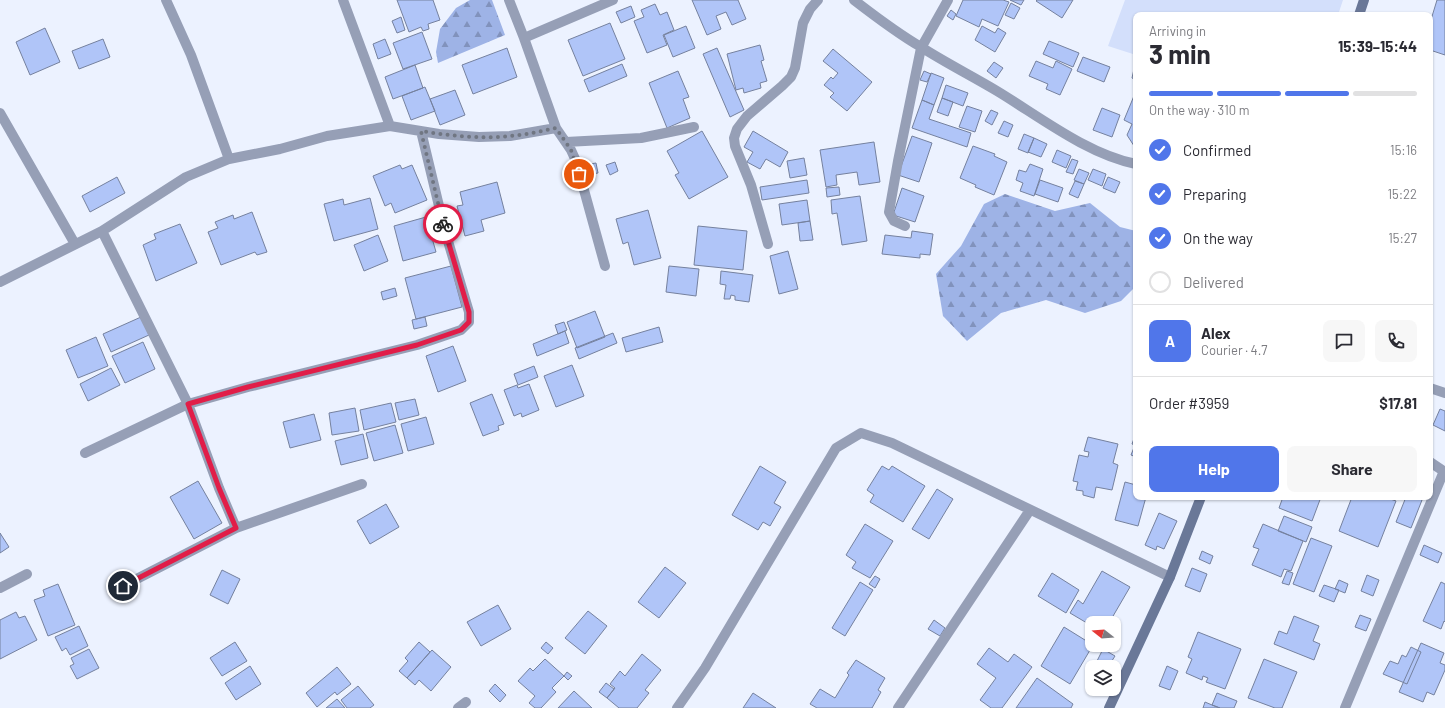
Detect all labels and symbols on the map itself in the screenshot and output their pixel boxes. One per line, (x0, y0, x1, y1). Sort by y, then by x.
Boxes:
pin (562, 157, 596, 191)
courier (423, 204, 463, 244)
pin (106, 569, 140, 603)
north arrow (1085, 616, 1121, 652)

